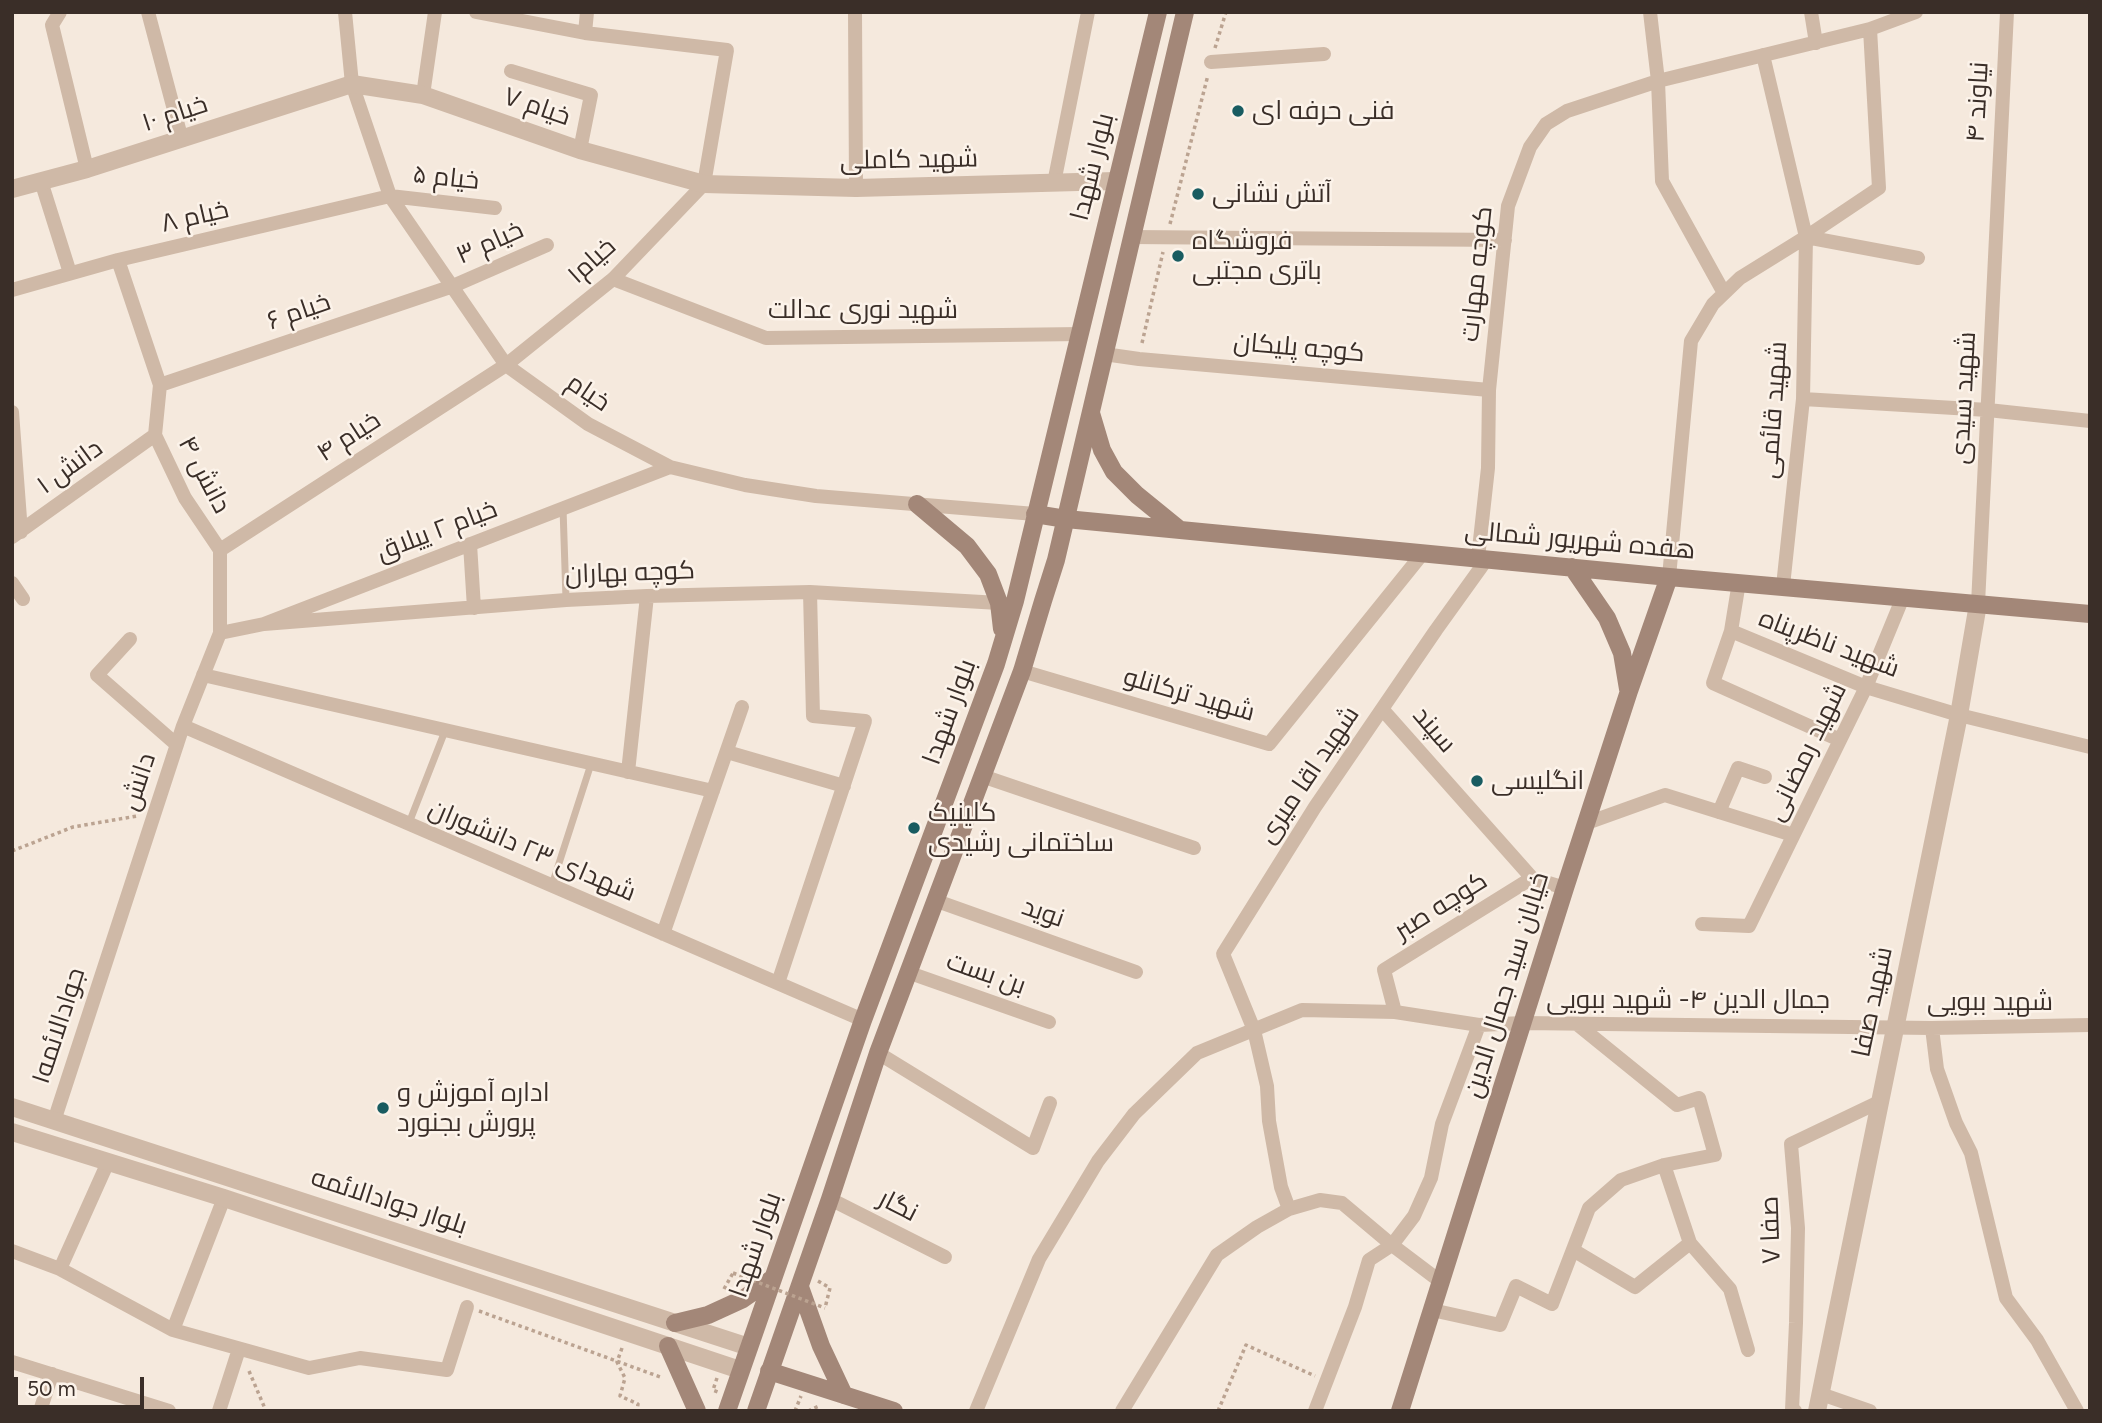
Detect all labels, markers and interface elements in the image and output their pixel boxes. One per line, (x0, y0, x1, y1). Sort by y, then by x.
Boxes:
street label: نیاوند ۴ (1960, 61, 1996, 143)
street label: خیام ۷ (499, 81, 575, 133)
street label: خیام ۱۰ (138, 89, 212, 139)
place label: فنی حرفه ای (1252, 95, 1395, 127)
marker: فنی حرفه ای (1230, 103, 1246, 119)
street label: بلوار شهدا (1065, 110, 1121, 224)
street label: شهید کاملی (840, 143, 978, 177)
street label: خیام ۵ (411, 159, 481, 197)
place label: آتش نشانی (1212, 178, 1332, 210)
marker: آتش نشانی (1190, 186, 1206, 202)
street label: خیام ۸ (158, 194, 232, 240)
street label: کوچه مهارت (1454, 205, 1500, 343)
street label: خیام ۳ (452, 215, 528, 271)
place label: فروشگاه باتری مجتبی (1192, 225, 1322, 286)
street label: خیام۱ (561, 231, 623, 291)
marker: فروشگاه باتری مجتبی (1170, 248, 1186, 264)
street label: خیام ۶ (263, 287, 335, 337)
street label: شهید نوری عدالت (768, 294, 958, 326)
street label: کوچه پلیکان (1232, 327, 1366, 369)
street label: شهید سیدی (1945, 331, 1983, 465)
street label: شهید قائمی (1754, 340, 1794, 480)
street label: خیام (560, 367, 616, 419)
street label: خیام ۴ (311, 405, 387, 469)
street label: دانش ۴ (171, 431, 237, 519)
street label: دانش ۱ (31, 433, 109, 501)
street label: خیام ۲ ییلاق (372, 494, 502, 568)
street label: هفده شهریور شمالی (1463, 515, 1697, 567)
street label: کوچه بهاران (564, 555, 696, 591)
street label: شهید ناظرپناه (1754, 603, 1904, 685)
street label: بلوار شهدا (917, 655, 983, 769)
street label: شهید ترکانلو (1120, 661, 1258, 729)
street label: شهید رمضانی (1760, 678, 1854, 826)
street label: شهید اقا میری (1252, 700, 1366, 850)
street label: سپند (1406, 701, 1462, 759)
street label: دانش (115, 749, 163, 815)
place label: انگلیسی (1491, 765, 1584, 797)
marker: انگلیسی (1469, 773, 1485, 789)
street label: شهدای ۲۳ دانشوران (424, 793, 640, 909)
place label: کلینیک ساختمانی رشیدی (928, 797, 1114, 858)
marker: کلینیک ساختمانی رشیدی (906, 820, 922, 836)
street label: کوچه صبر (1389, 865, 1493, 947)
street label: خیابان سید جمال الدین (1458, 868, 1556, 1102)
street label: نوید (1018, 891, 1068, 935)
street label: شهید صفا (1846, 944, 1900, 1060)
street label: بن بست (942, 946, 1030, 1002)
street label: جوادالائمه۱ (26, 964, 92, 1088)
street label: جمال الدین ۴- شهید ببویی (1546, 984, 1830, 1016)
street label: شهید ببویی (1927, 986, 2053, 1018)
place label: اداره آموزش و پرورش بجنورد (397, 1077, 550, 1138)
marker: اداره آموزش و پرورش بجنورد (375, 1100, 391, 1116)
street label: بلوار جوادالائمه (307, 1162, 471, 1242)
street label: نگار (873, 1183, 923, 1229)
street label: بلوار شهدا (723, 1188, 789, 1302)
street label: صفا ۷ (1754, 1195, 1788, 1265)
scale bar (18, 1364, 147, 1408)
text: 50 m (27, 1376, 76, 1401)

